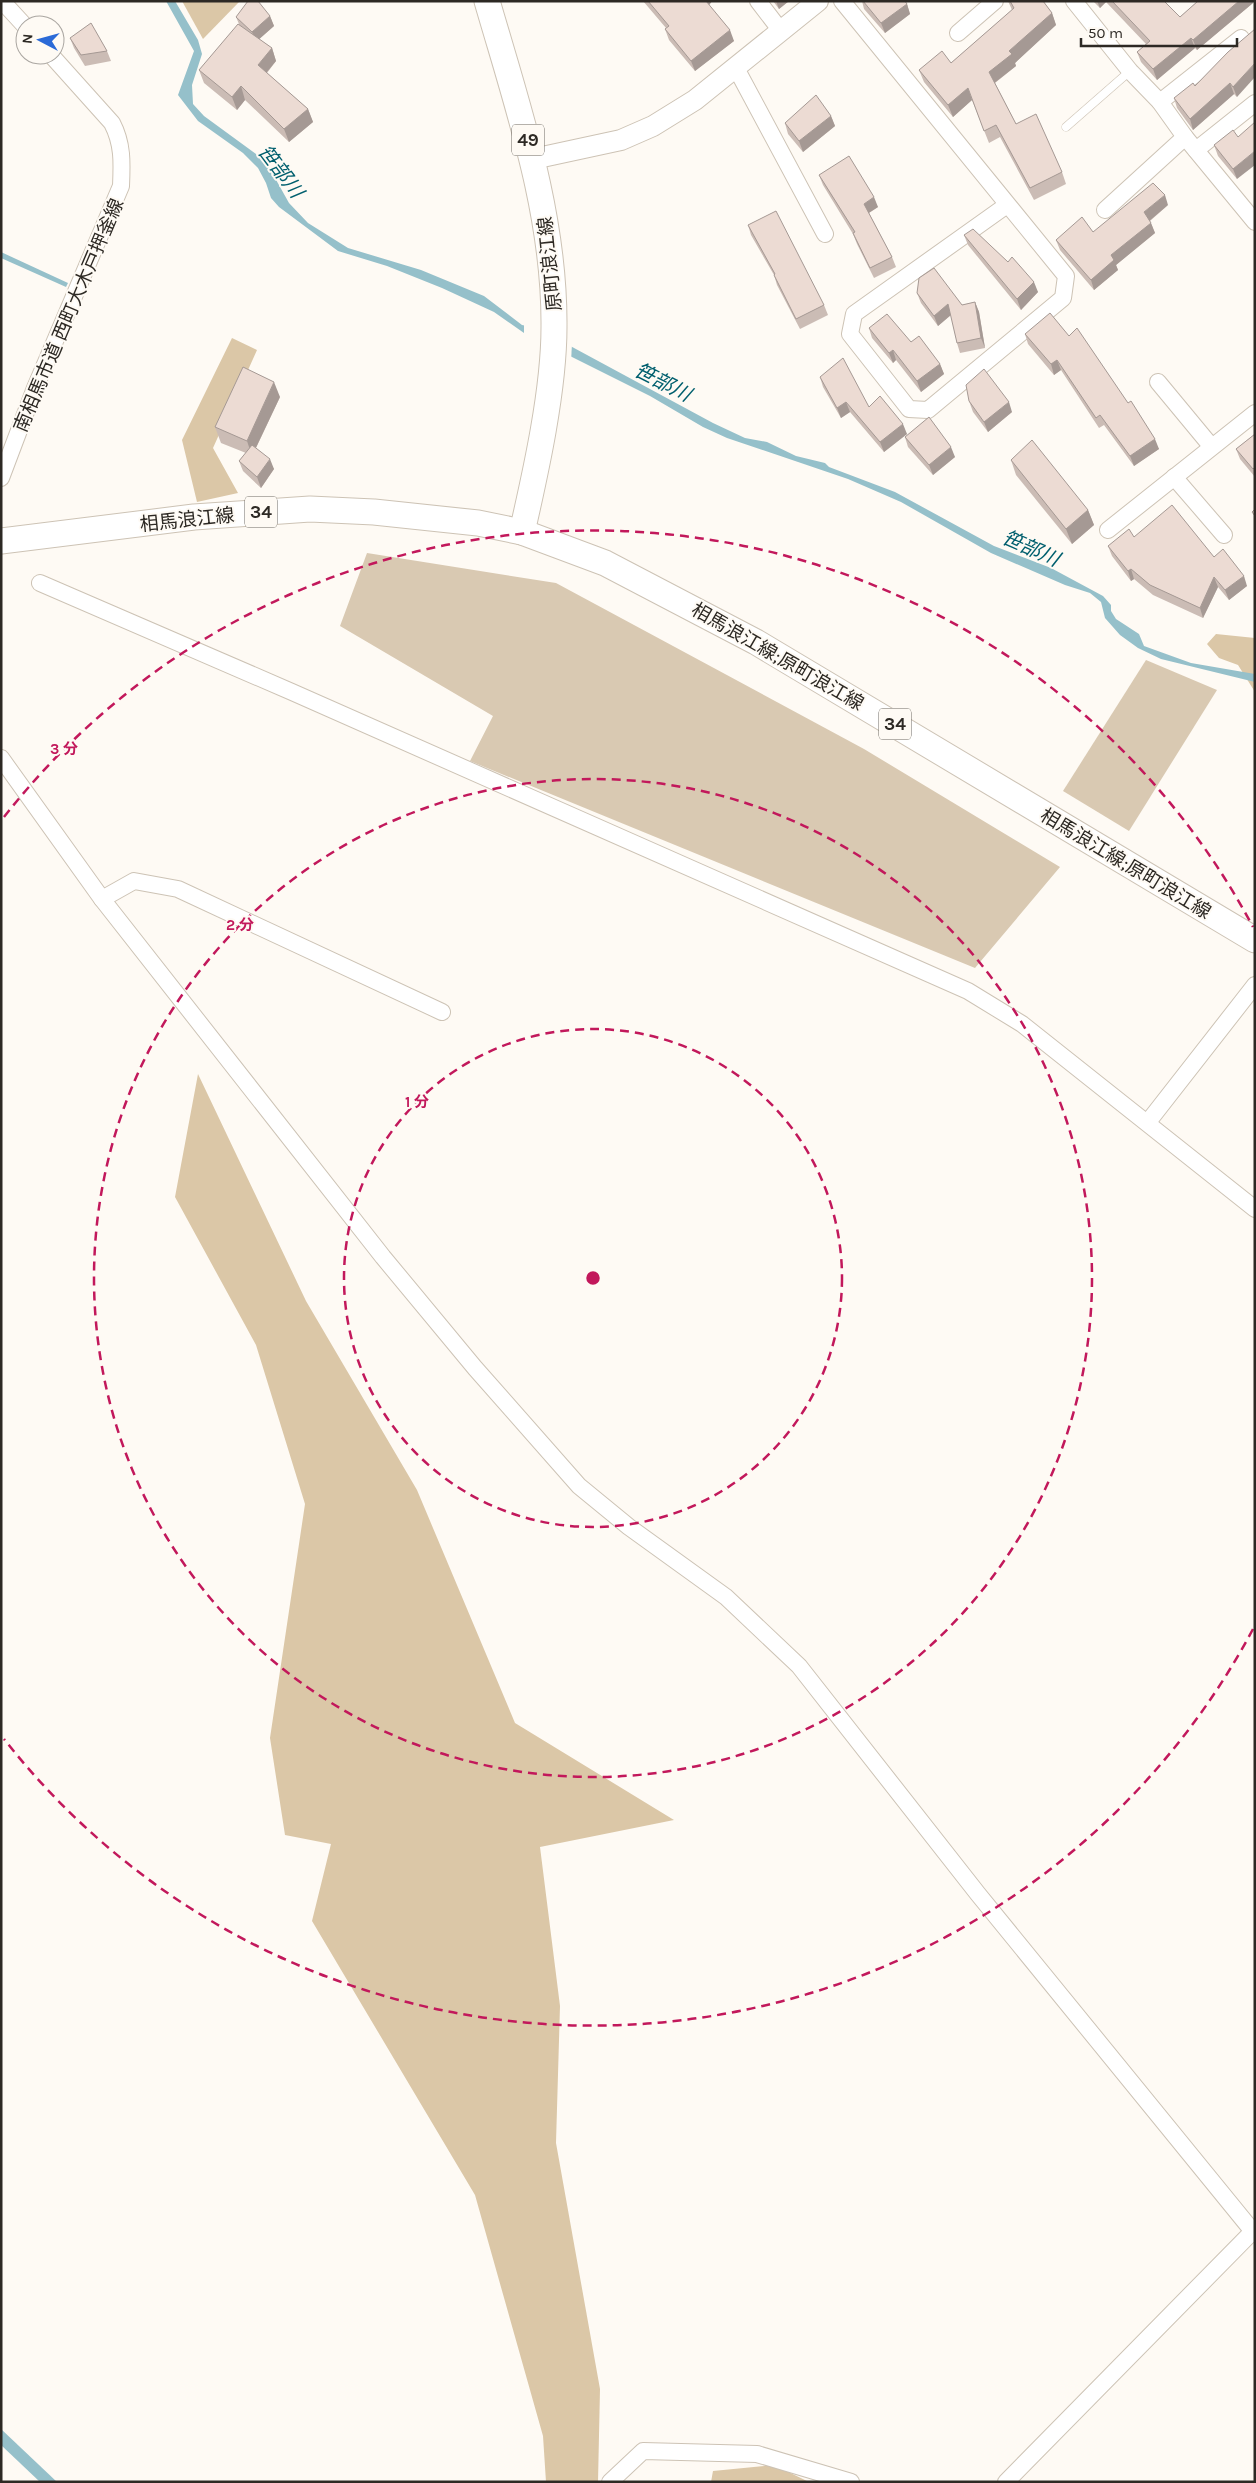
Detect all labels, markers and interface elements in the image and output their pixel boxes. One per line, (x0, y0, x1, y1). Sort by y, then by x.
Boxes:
north arrow (15, 15, 65, 65)
scale bar (1081, 15, 1237, 47)
text: 50 m (1088, 24, 1123, 42)
text: N (19, 33, 37, 45)
road number: 49 (512, 124, 544, 156)
water label: 笹部川 (253, 140, 309, 204)
street label: 南相馬市道 西町大木戸押釜線 (10, 195, 128, 435)
street label: 原町浪江線 (534, 215, 566, 312)
water label: 笹部川 (631, 359, 697, 407)
road number: 34 (245, 497, 277, 528)
street label: 相馬浪江線 (139, 504, 236, 536)
water label: 笹部川 (999, 526, 1065, 572)
street label: 相馬浪江線;原町浪江線 (688, 599, 867, 715)
road number: 34 (879, 709, 911, 740)
text: 3 分 (50, 740, 78, 758)
street label: 相馬浪江線;原町浪江線 (1036, 804, 1215, 923)
text: 2 分 (226, 916, 254, 934)
text: 1 分 (405, 1093, 429, 1111)
centre of rings (584, 1269, 602, 1287)

